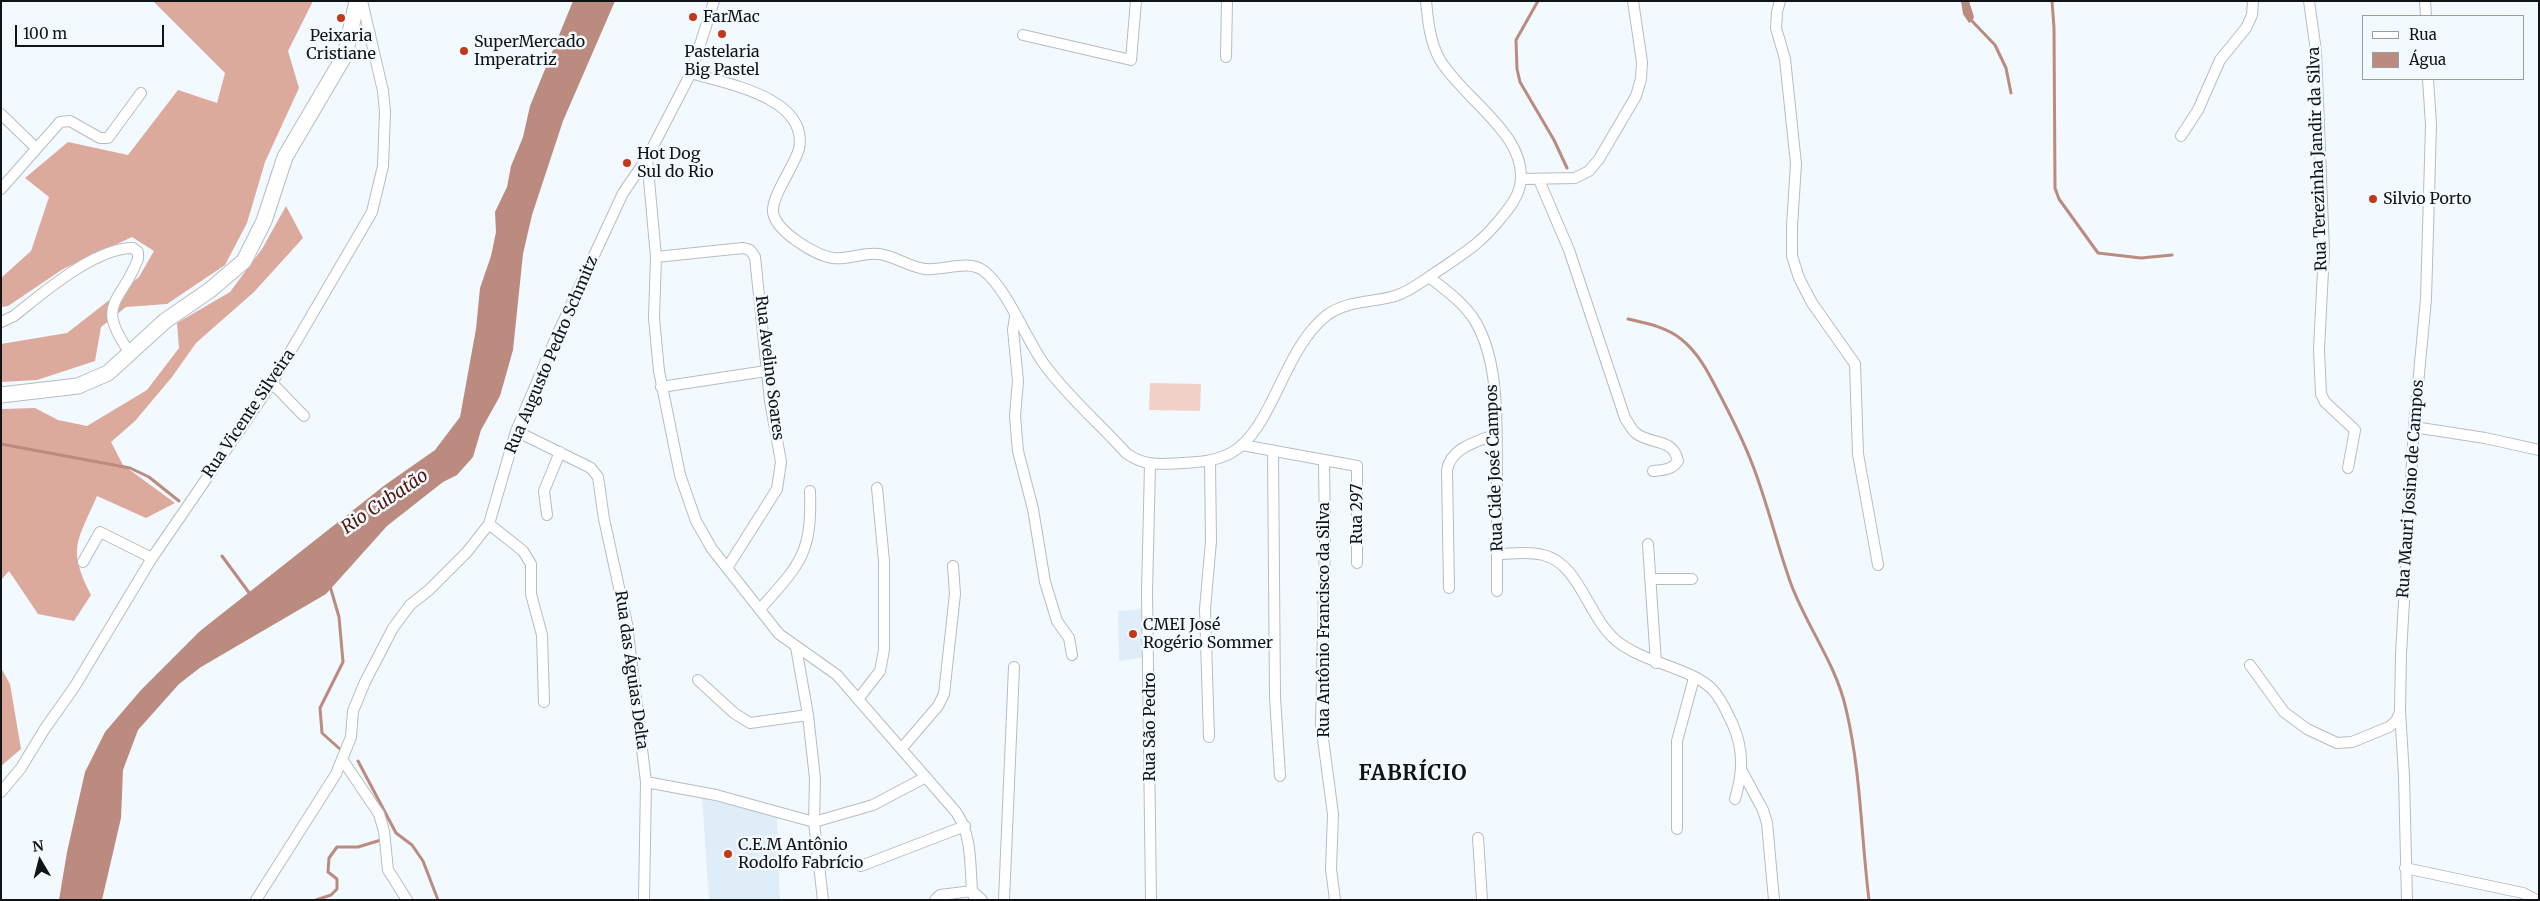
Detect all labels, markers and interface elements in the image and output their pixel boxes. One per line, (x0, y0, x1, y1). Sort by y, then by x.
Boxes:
place label: FarMac (703, 7, 760, 27)
marker: FarMac (687, 11, 699, 23)
marker: Peixaria Cristiane (335, 12, 347, 24)
scale bar (18, 15, 166, 47)
legend (2362, 15, 2525, 80)
text: 100 m (23, 24, 67, 43)
text: Rua (2409, 25, 2437, 44)
place label: Peixaria Cristiane (306, 26, 376, 64)
marker: Pastelaria Big Pastel (716, 28, 728, 40)
place label: SuperMercado Imperatriz (474, 32, 585, 70)
place label: Pastelaria Big Pastel (684, 42, 760, 80)
marker: SuperMercado Imperatriz (458, 45, 470, 57)
street label: Rua Terezinha Jandir da Silva (2304, 47, 2332, 271)
text: Água (2409, 50, 2446, 69)
place label: Hot Dog Sul do Rio (637, 144, 713, 182)
marker: Hot Dog Sul do Rio (621, 157, 633, 169)
place label: Silvio Porto (2383, 189, 2471, 209)
marker: Silvio Porto (2367, 193, 2379, 205)
street label: Rua Augusto Pedro Schmitz (502, 253, 602, 457)
street label: Rua Avelino Soares (751, 295, 787, 441)
street label: Rua Vicente Silveira (199, 346, 299, 482)
street label: Rua Mauri Josino de Campos (2394, 379, 2428, 599)
street label: Rua Cide José Campos (1482, 384, 1508, 552)
water label: Rio Cubatão (338, 465, 432, 539)
street label: Rua 297 (1347, 484, 1367, 544)
street label: Rua Antônio Francisco da Silva (1314, 502, 1334, 738)
street label: Rua das Águias Delta (610, 589, 652, 751)
place label: CMEI José Rogério Sommer (1143, 615, 1273, 653)
marker: CMEI José Rogério Sommer (1127, 628, 1139, 640)
street label: Rua São Pedro (1140, 672, 1160, 782)
district label: FABRÍCIO (1357, 761, 1469, 787)
place label: C.E.M Antônio Rodolfo Fabrício (738, 835, 863, 873)
north arrow (15, 836, 65, 886)
text: N (31, 836, 45, 856)
marker: C.E.M Antônio Rodolfo Fabrício (722, 848, 734, 860)

